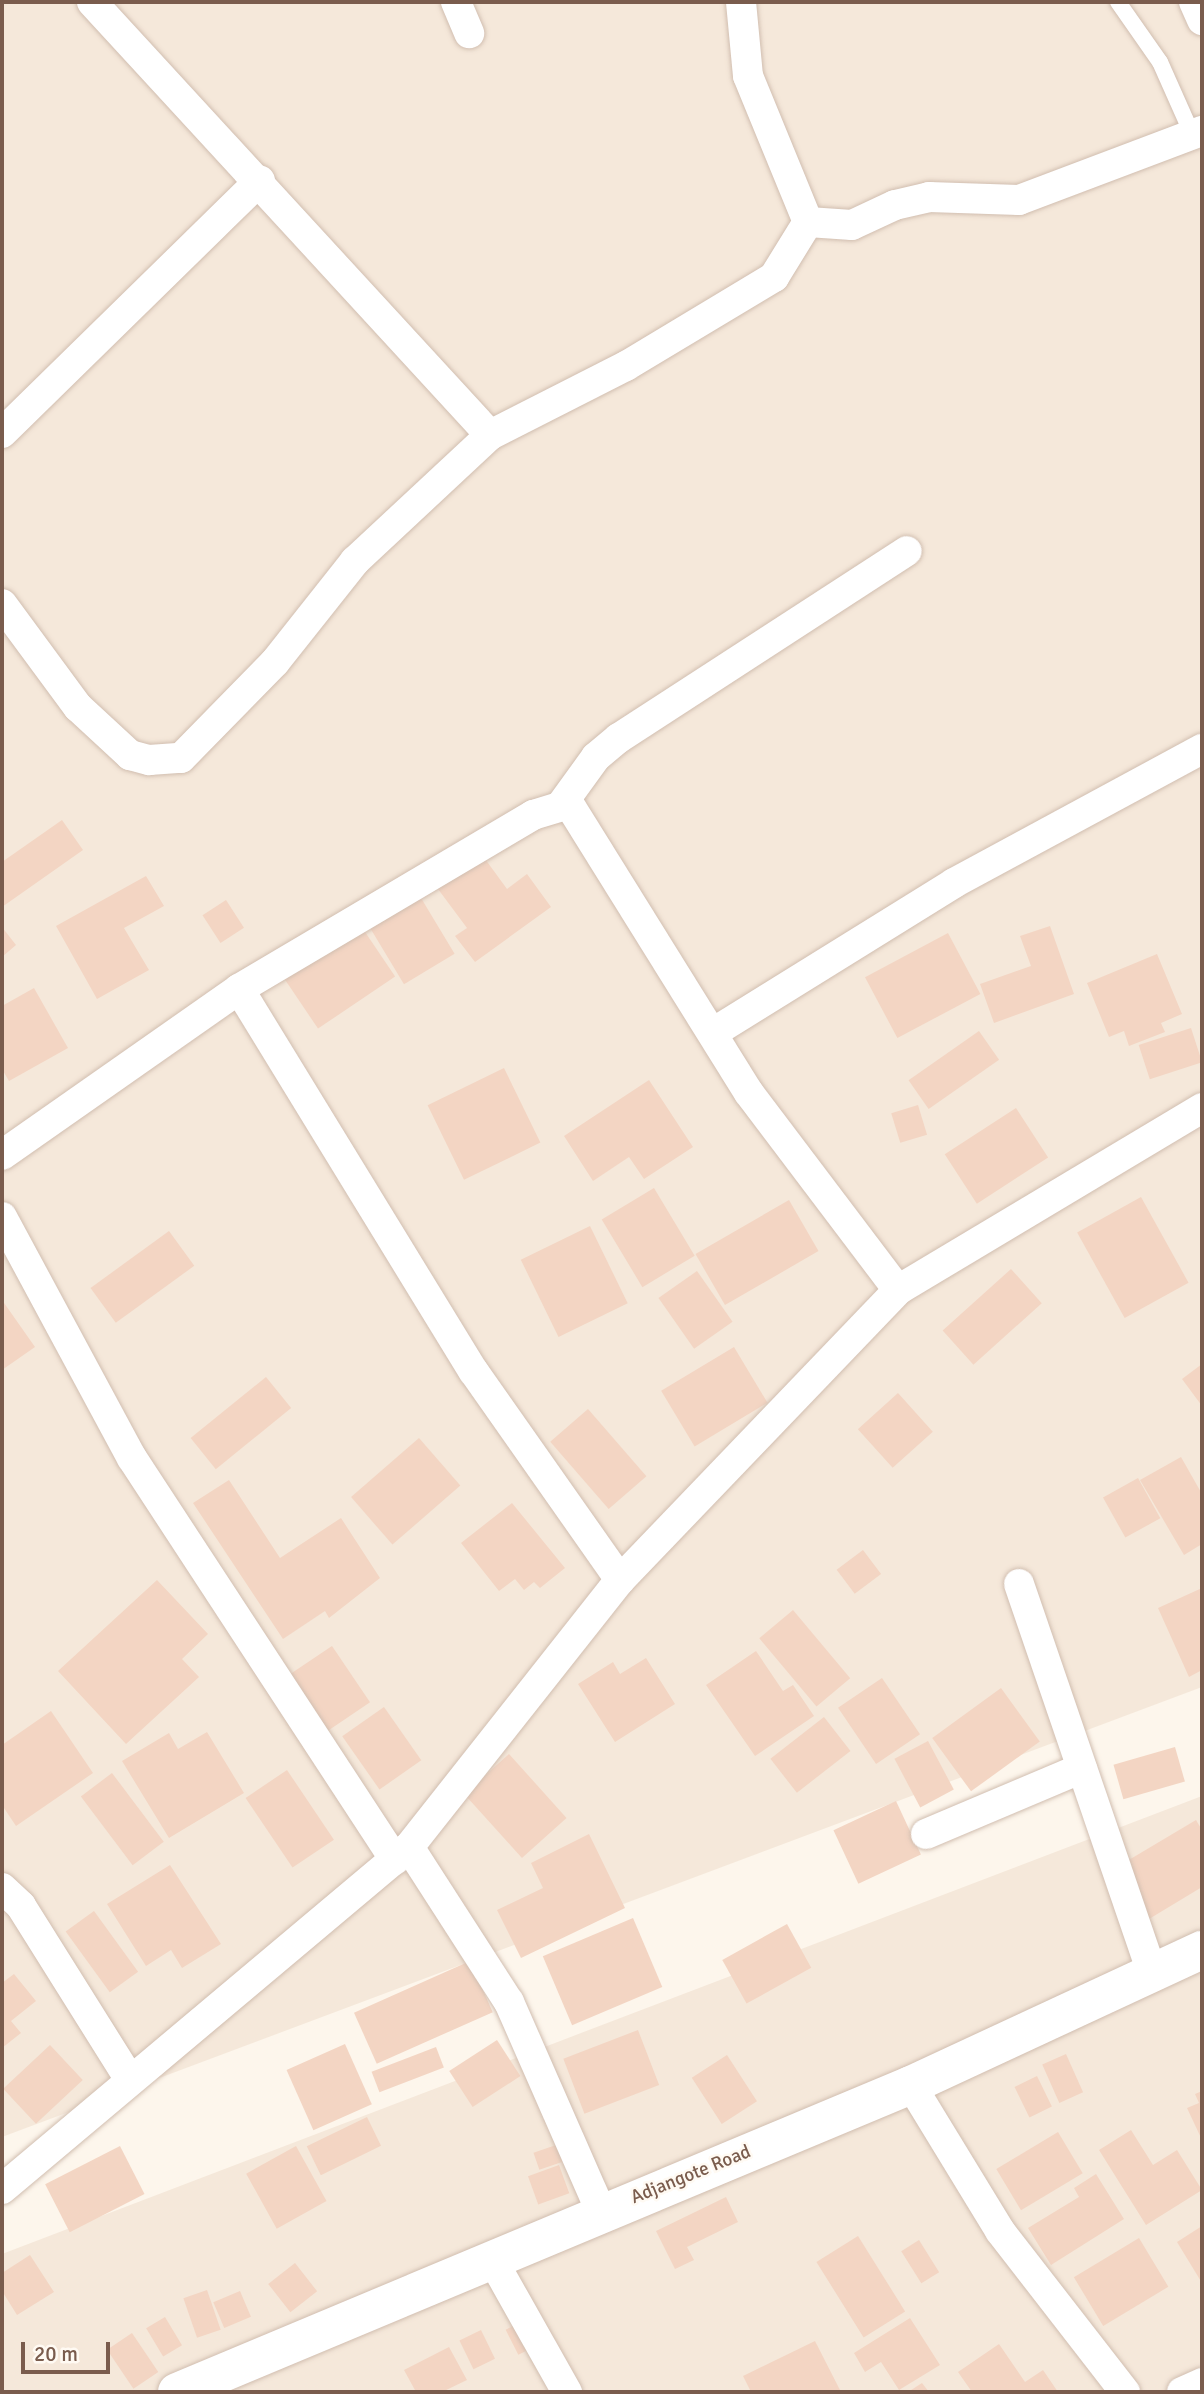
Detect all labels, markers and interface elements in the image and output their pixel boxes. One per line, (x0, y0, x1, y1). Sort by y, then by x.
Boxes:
street label: Adjangote Road (628, 2141, 754, 2209)
scale bar (24, 2328, 114, 2372)
text: 20 m (34, 2341, 78, 2367)

